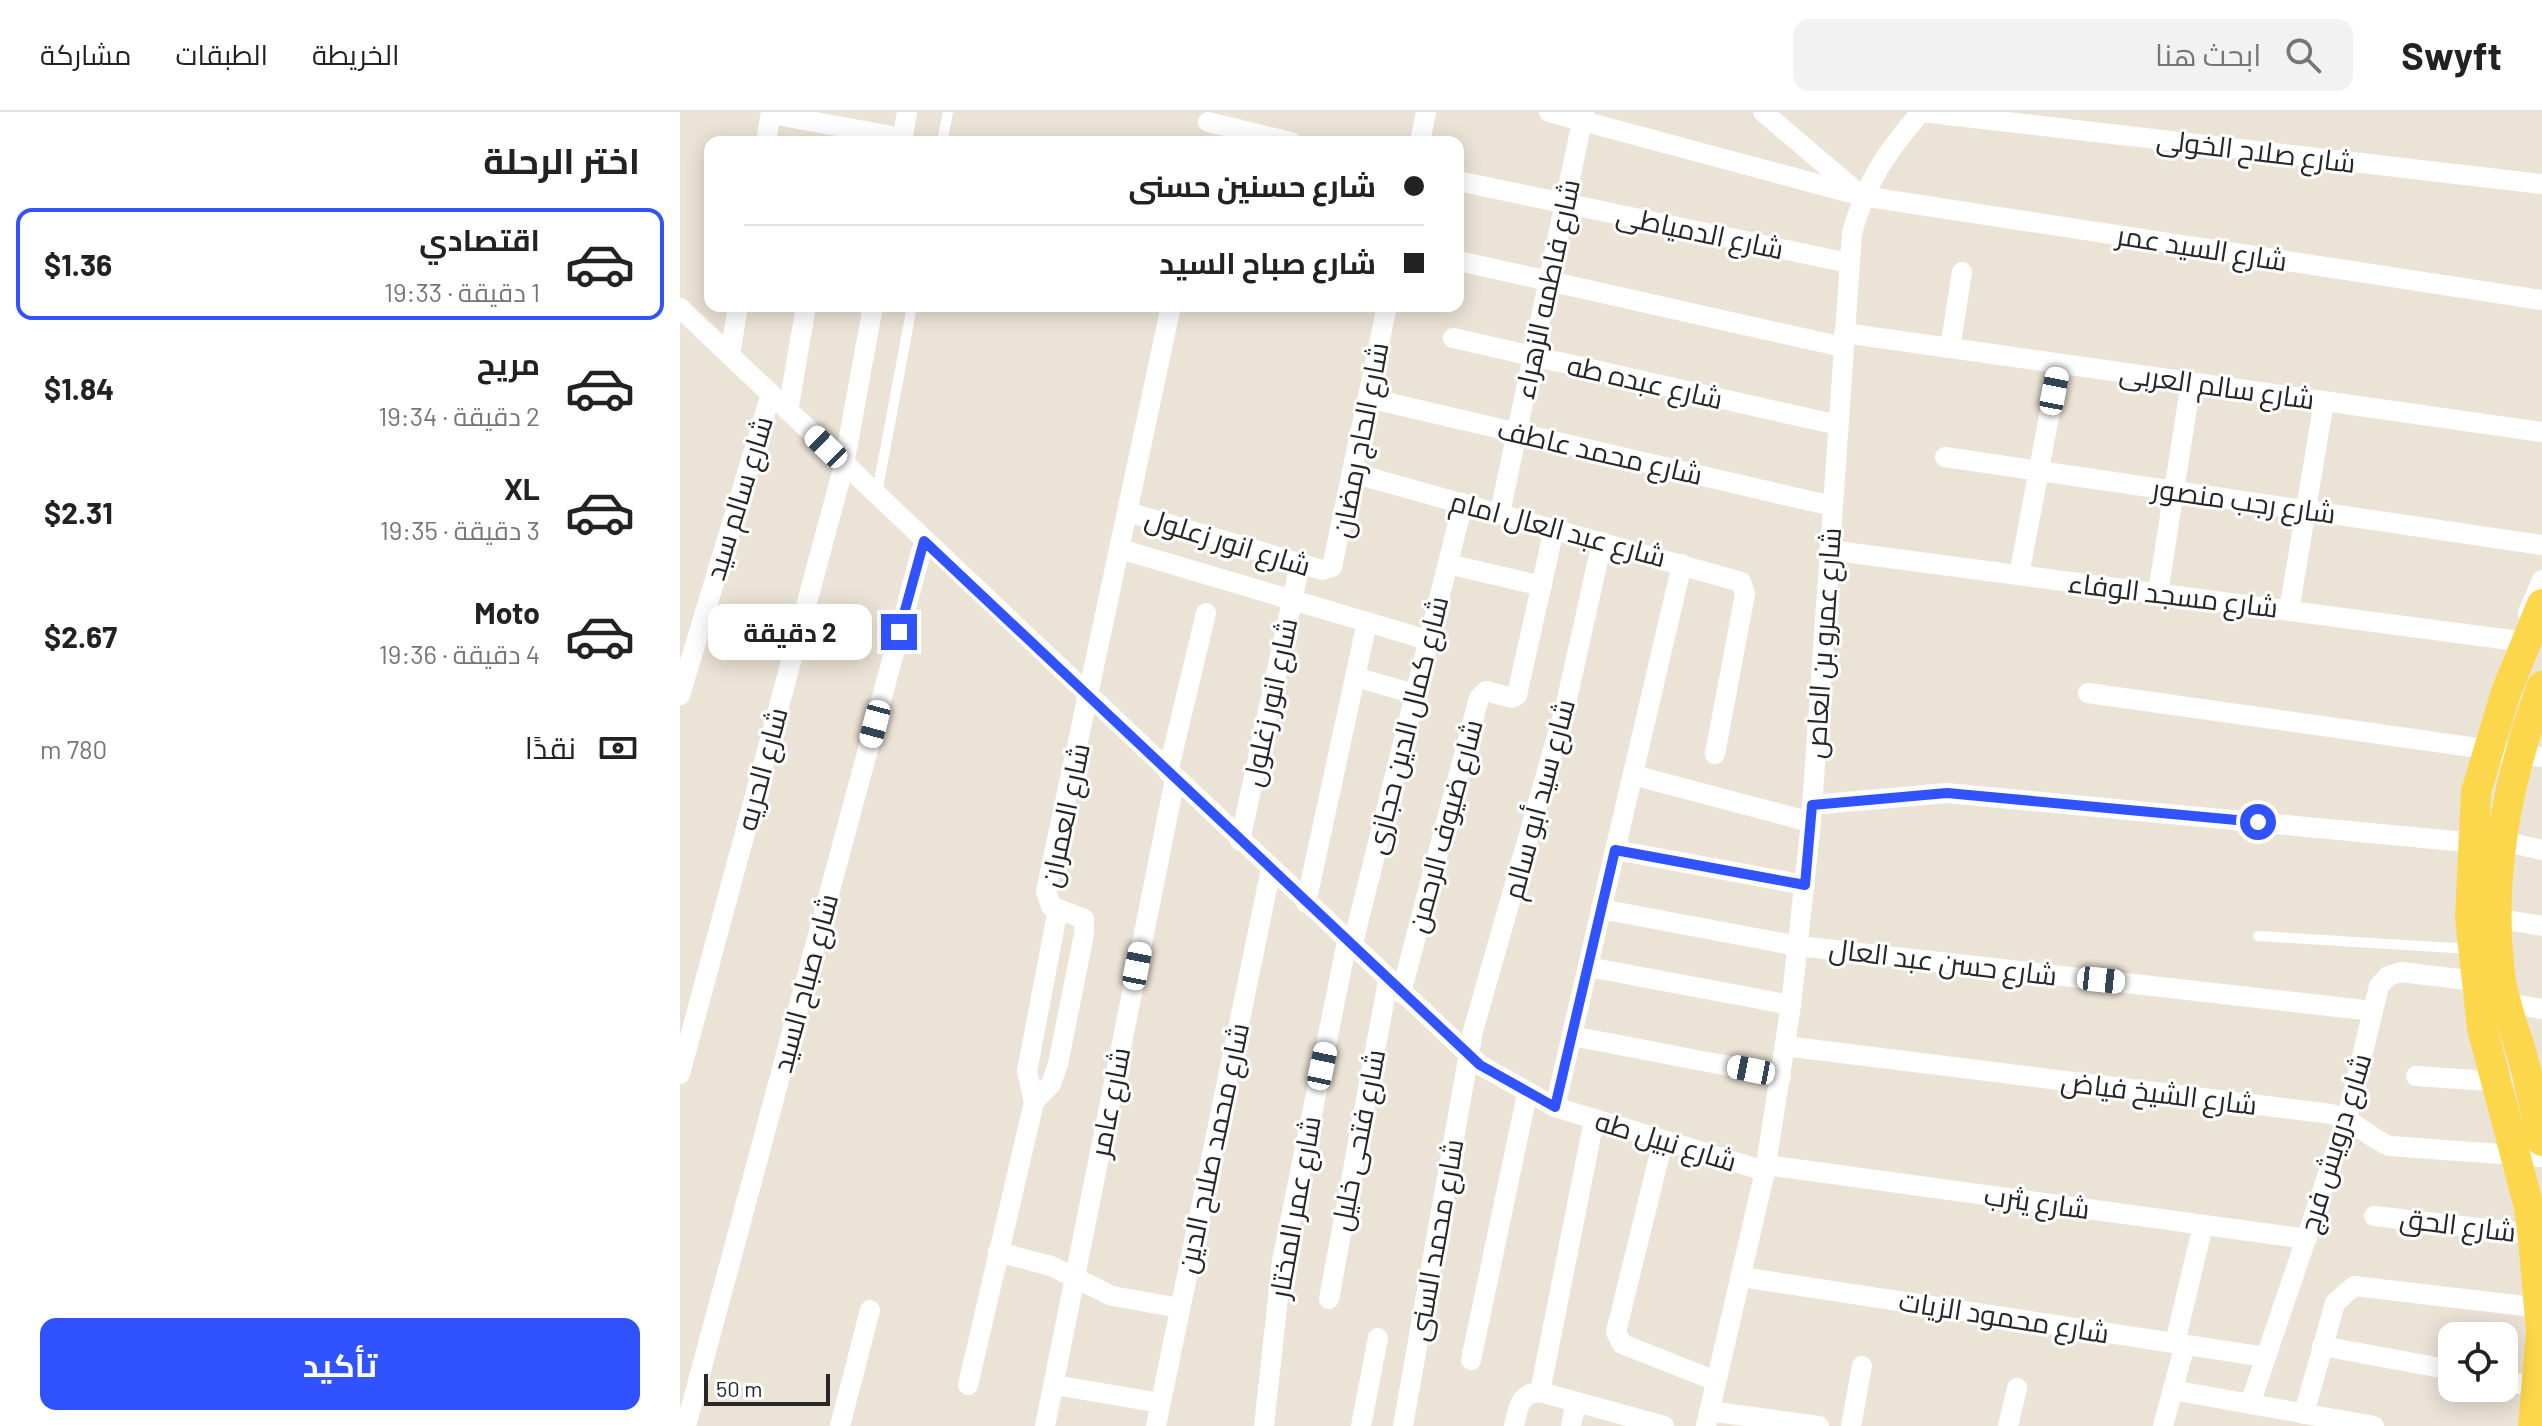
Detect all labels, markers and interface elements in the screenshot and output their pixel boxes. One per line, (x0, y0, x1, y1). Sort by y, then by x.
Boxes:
search box (1793, 19, 2353, 91)
text: Swyft (2401, 32, 2502, 78)
icon: search (2281, 33, 2325, 77)
text: ابحث هنا (2155, 36, 2261, 72)
text: مشاركة (40, 37, 131, 71)
text: الطبقات (175, 37, 268, 71)
text: الخريطة (312, 37, 399, 71)
street label: شارع صلاح الخولى (2154, 121, 2358, 182)
text: اختر الرحلة (483, 138, 640, 181)
text: شارع حسنين حسنى (1129, 167, 1376, 203)
street label: شارع فاطمه الزهراء (1506, 176, 1589, 402)
street label: شارع الدمياطى (1613, 197, 1787, 268)
street label: شارع السيد عمر (2112, 216, 2290, 280)
text: اقتصادي (419, 221, 540, 257)
icon: car (564, 228, 636, 300)
text: شارع صباح السيد (1159, 244, 1376, 280)
text: $1.36 (44, 246, 112, 282)
text: 1 دقيقة · 19:33 (384, 276, 540, 307)
street label: شارع الحاج رمضان (1323, 339, 1398, 541)
text: مريح (477, 345, 540, 381)
street label: شارع عبده طه (1563, 347, 1726, 418)
icon: car (564, 352, 636, 424)
street label: شارع سالم العربى (2117, 354, 2317, 419)
car (2038, 365, 2070, 417)
text: $1.84 (44, 370, 114, 406)
text: 2 دقيقة · 19:34 (378, 400, 540, 431)
street label: شارع محمد عاطف (1494, 411, 1706, 494)
street label: شارع سالم سيد (697, 412, 783, 585)
car (800, 422, 852, 472)
text: XL (504, 470, 540, 506)
street label: شارع رجب منصور (2148, 470, 2338, 533)
icon: car (564, 476, 636, 548)
street label: شارع عبد العال امام (1446, 483, 1670, 577)
text: $2.31 (44, 494, 113, 530)
street label: شارع انور زعلول (1141, 500, 1315, 585)
text: 3 دقيقة · 19:35 (380, 514, 540, 545)
street label: شارع عمرو بن العاص (1797, 526, 1850, 760)
street label: شارع مسجد الوفاء (2066, 564, 2280, 627)
street label: شارع كمال الدين حجازى (1358, 592, 1457, 858)
text: Moto (474, 594, 540, 630)
icon: car (564, 600, 636, 672)
callout: 2 دقيقة (707, 604, 871, 660)
route end (881, 614, 917, 650)
street label: شارع انور زغلول (1235, 614, 1306, 790)
text: 2 دقيقة (743, 616, 837, 647)
text: $2.67 (44, 618, 117, 654)
text: 4 دقيقة · 19:36 (379, 638, 540, 669)
street label: شارع سيد أبو سالم (1495, 695, 1585, 904)
car (857, 698, 893, 750)
street label: شارع الحريه (728, 703, 797, 835)
street label: شارع ضيوف الرحمن (1399, 715, 1492, 937)
icon: cash (596, 726, 640, 770)
text: نقدًا (525, 729, 576, 765)
text: 780 m (40, 733, 107, 764)
street label: شارع العمران (1032, 740, 1099, 891)
route start (2240, 804, 2276, 840)
street label: شارع صباح السيد (764, 890, 847, 1077)
street label: شارع حسن عبد العال (1827, 930, 2059, 995)
car (1121, 940, 1153, 992)
car (2076, 966, 2126, 994)
street label: شارع محمد صلاح الدين (1169, 1020, 1258, 1277)
car (1305, 1040, 1339, 1092)
street label: شارع عامر (1081, 1044, 1139, 1162)
street label: شارع فتحى خليل (1323, 1046, 1394, 1234)
street label: شارع درويش فرج (2291, 1049, 2380, 1237)
car (1725, 1054, 1777, 1086)
street label: شارع الشيخ فياض (2059, 1063, 2259, 1124)
street label: شارع نبيل طه (1591, 1102, 1741, 1181)
street label: شارع عمر المختار (1261, 1113, 1330, 1303)
street label: شارع محمد السنى (1401, 1136, 1472, 1344)
street label: شارع يثرب (1982, 1177, 2092, 1228)
street label: شارع الحق (2398, 1200, 2518, 1251)
street label: شارع محمود الزيات (1896, 1283, 2112, 1352)
button: تأكيد (40, 1318, 640, 1410)
map controls (2438, 1322, 2518, 1402)
button: locate (2438, 1322, 2518, 1402)
scale bar (704, 1370, 830, 1406)
text: 50 m (716, 1375, 762, 1401)

